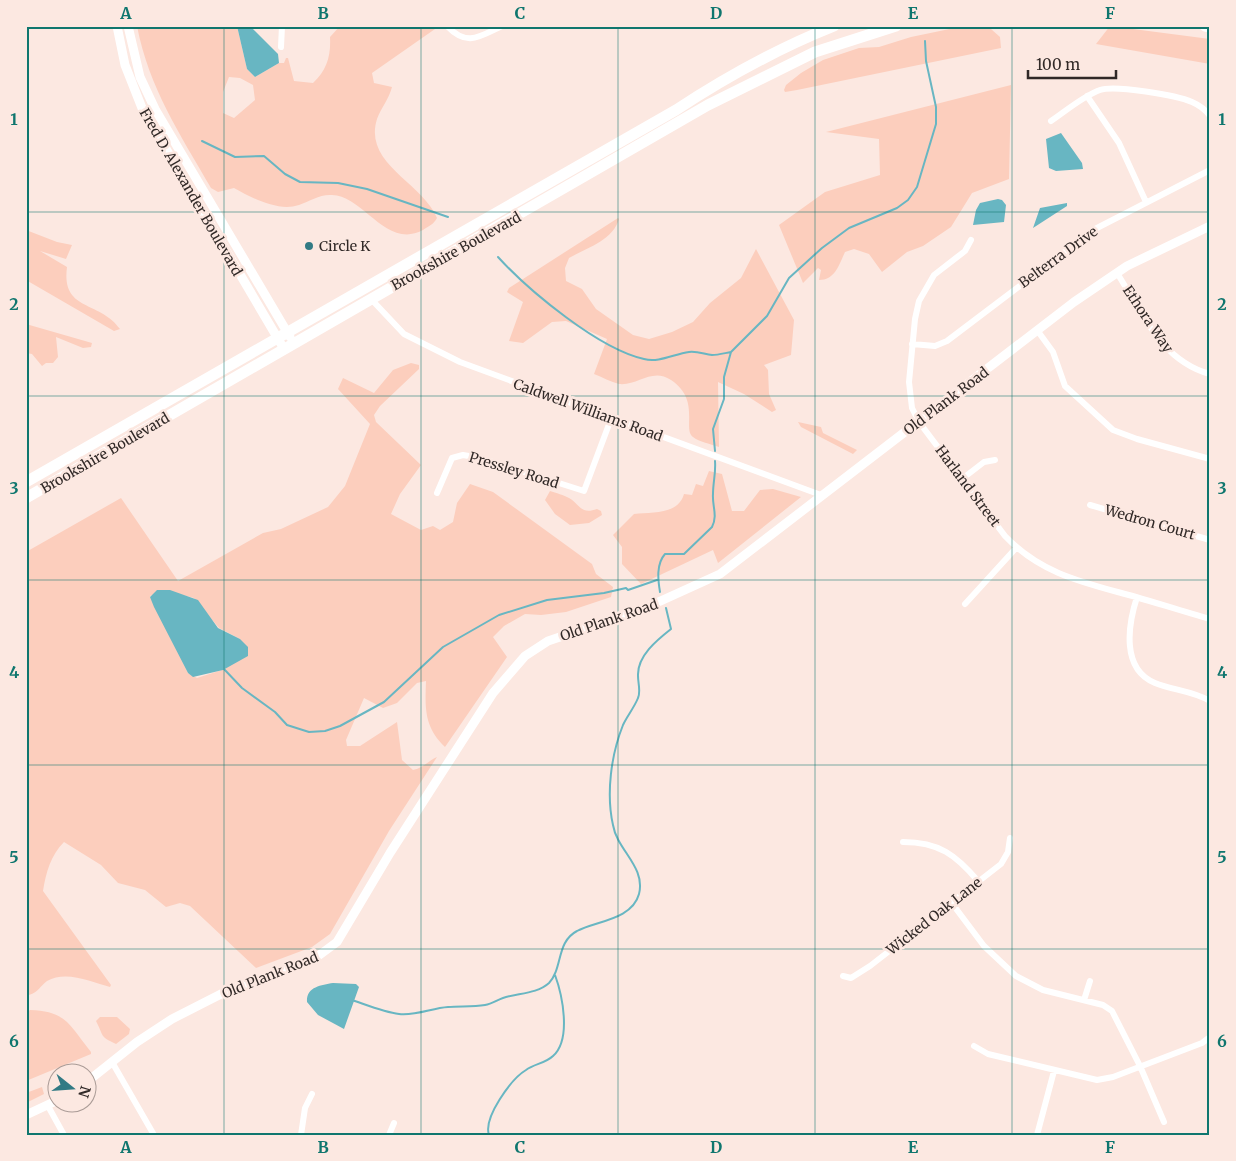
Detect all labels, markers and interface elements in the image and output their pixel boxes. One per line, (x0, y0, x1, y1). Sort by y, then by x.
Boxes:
text: A (119, 3, 132, 23)
text: B (317, 3, 329, 23)
text: C (515, 3, 525, 23)
text: D (710, 3, 722, 23)
text: E (908, 3, 919, 23)
text: F (1105, 3, 1115, 23)
scale bar (1028, 48, 1116, 80)
text: 100 m (1036, 55, 1080, 74)
street label: Fred D. Alexander Boulevard (136, 105, 247, 279)
text: 1 (10, 109, 18, 129)
text: 1 (1218, 109, 1226, 129)
street label: Brookshire Boulevard (388, 208, 525, 294)
street label: Belterra Drive (1015, 222, 1101, 292)
place label: Circle K (319, 237, 371, 255)
marker: Circle K (303, 240, 315, 252)
street label: Ethora Way (1119, 282, 1178, 357)
text: 2 (9, 294, 19, 314)
text: 2 (1217, 294, 1227, 314)
street label: Old Plank Road (900, 363, 993, 439)
street label: Caldwell Williams Road (511, 375, 666, 446)
street label: Brookshire Boulevard (37, 408, 173, 497)
street label: Harland Street (931, 442, 1005, 531)
street label: Pressley Road (467, 448, 562, 492)
text: 3 (9, 478, 19, 498)
text: 3 (1217, 478, 1227, 498)
street label: Wedron Court (1102, 500, 1198, 544)
street label: Old Plank Road (558, 595, 661, 645)
text: 4 (9, 662, 19, 682)
text: 4 (1217, 662, 1227, 682)
text: 5 (9, 847, 19, 867)
text: 5 (1217, 847, 1227, 867)
street label: Wicked Oak Lane (882, 873, 985, 959)
street label: Old Plank Road (219, 947, 321, 1002)
text: 6 (9, 1031, 19, 1051)
text: 6 (1217, 1031, 1227, 1051)
north arrow (48, 1064, 98, 1114)
text: N (74, 1084, 95, 1100)
text: A (119, 1137, 132, 1157)
text: B (317, 1137, 329, 1157)
text: C (515, 1137, 525, 1157)
text: D (710, 1137, 722, 1157)
text: E (908, 1137, 919, 1157)
text: F (1105, 1137, 1115, 1157)

